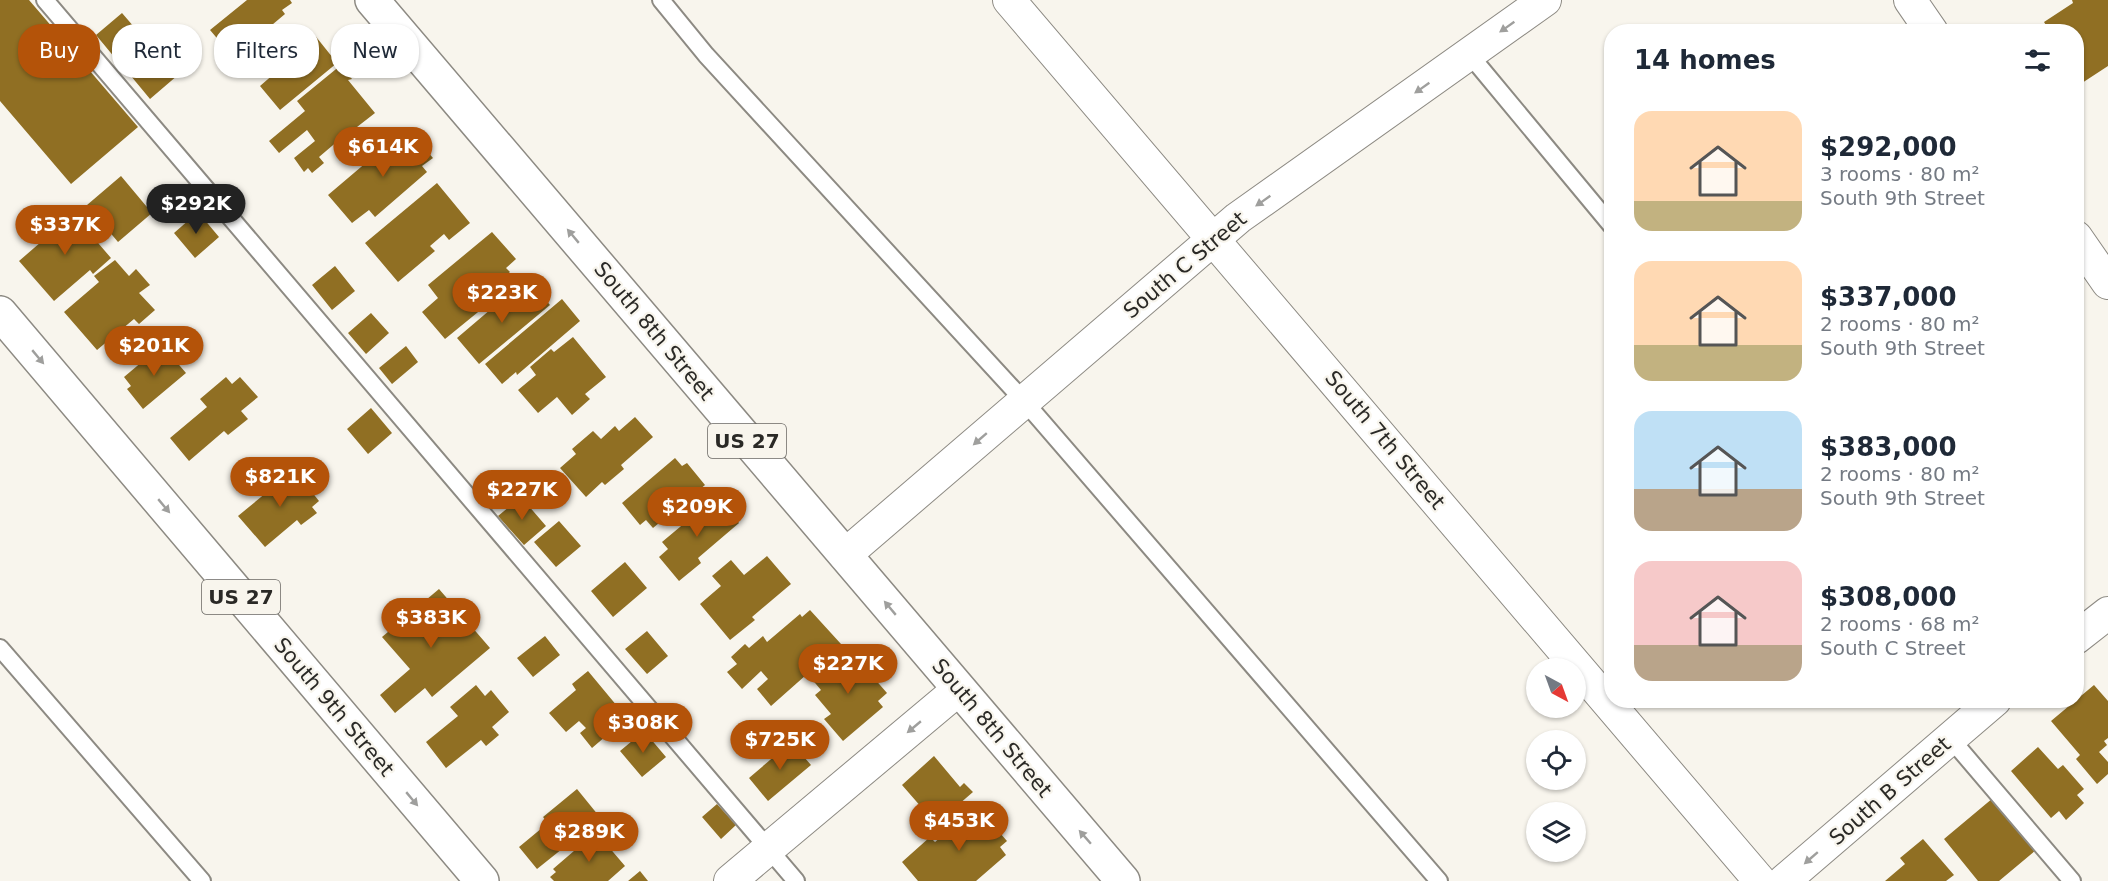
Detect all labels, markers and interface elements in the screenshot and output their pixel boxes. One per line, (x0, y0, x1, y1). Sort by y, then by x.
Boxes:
one-way arrow (1500, 21, 1516, 33)
chip: Buy (18, 24, 100, 78)
chip: Rent (112, 24, 202, 78)
chip: Filters (214, 24, 319, 78)
chip: New (331, 24, 419, 78)
icon: filters (2021, 44, 2054, 77)
text: 14 homes (1634, 45, 1776, 75)
one-way arrow (1414, 82, 1430, 94)
pin: $614K (341, 127, 425, 178)
text: $292,000 (1820, 132, 1957, 162)
text: $614K (347, 134, 419, 158)
icon: home (1682, 135, 1754, 207)
text: 3 rooms · 80 m² (1820, 162, 1980, 186)
pin: $292K (154, 184, 238, 235)
text: South 9th Street (1820, 186, 1985, 210)
text: $292K (160, 191, 232, 215)
one-way arrow (1255, 195, 1271, 207)
pin: $337K (23, 205, 107, 256)
street label: South C Street (1119, 207, 1251, 323)
text: $337K (29, 212, 101, 236)
one-way arrow (567, 229, 580, 244)
street label: South 8th Street (589, 257, 719, 405)
pin: $223K (460, 273, 544, 324)
text: $223K (466, 280, 538, 304)
text: $337,000 (1820, 282, 1957, 312)
icon: home (1682, 285, 1754, 357)
text: 2 rooms · 80 m² (1820, 312, 1980, 336)
pin: $201K (112, 326, 196, 377)
text: $201K (118, 333, 190, 357)
text: South 9th Street (1820, 336, 1985, 360)
one-way arrow (31, 349, 44, 364)
street label: South 7th Street (1320, 366, 1450, 514)
road number: US 27 (708, 424, 786, 458)
text: $383,000 (1820, 432, 1957, 462)
one-way arrow (972, 433, 988, 446)
icon: home (1682, 435, 1754, 507)
pin: $821K (238, 457, 322, 508)
text: 2 rooms · 80 m² (1820, 462, 1980, 486)
text: $821K (244, 464, 316, 488)
pin: $227K (480, 470, 564, 521)
text: $227K (486, 477, 558, 501)
text: South 9th Street (1820, 486, 1985, 510)
pin: $209K (655, 487, 739, 538)
text: $209K (661, 494, 733, 518)
one-way arrow (157, 498, 170, 513)
road number: US 27 (202, 580, 280, 614)
text: $308,000 (1820, 582, 1957, 612)
icon: home (1682, 585, 1754, 657)
pin: $383K (389, 598, 473, 649)
one-way arrow (884, 601, 897, 616)
text: $383K (395, 605, 467, 629)
text: 2 rooms · 68 m² (1820, 612, 1980, 636)
street label: South 9th Street (269, 633, 399, 781)
text: South C Street (1820, 636, 1966, 660)
pin: $227K (806, 644, 890, 695)
text: $227K (812, 651, 884, 675)
street label: South 8th Street (927, 654, 1057, 802)
north arrow (1526, 658, 1586, 718)
map controls (1526, 658, 1586, 862)
pin: $308K (601, 703, 685, 754)
text: $308K (607, 710, 679, 734)
pin: $725K (738, 720, 822, 771)
one-way arrow (907, 720, 922, 733)
text: $725K (744, 727, 816, 751)
button: locate (1526, 730, 1586, 790)
street label: South B Street (1825, 732, 1955, 850)
one-way arrow (406, 791, 419, 807)
pin: $453K (917, 801, 1001, 852)
button: layers (1526, 802, 1586, 862)
text: $453K (923, 808, 995, 832)
pin: $289K (547, 812, 631, 863)
text: $289K (553, 819, 625, 843)
one-way arrow (1079, 830, 1092, 845)
one-way arrow (1803, 852, 1819, 865)

